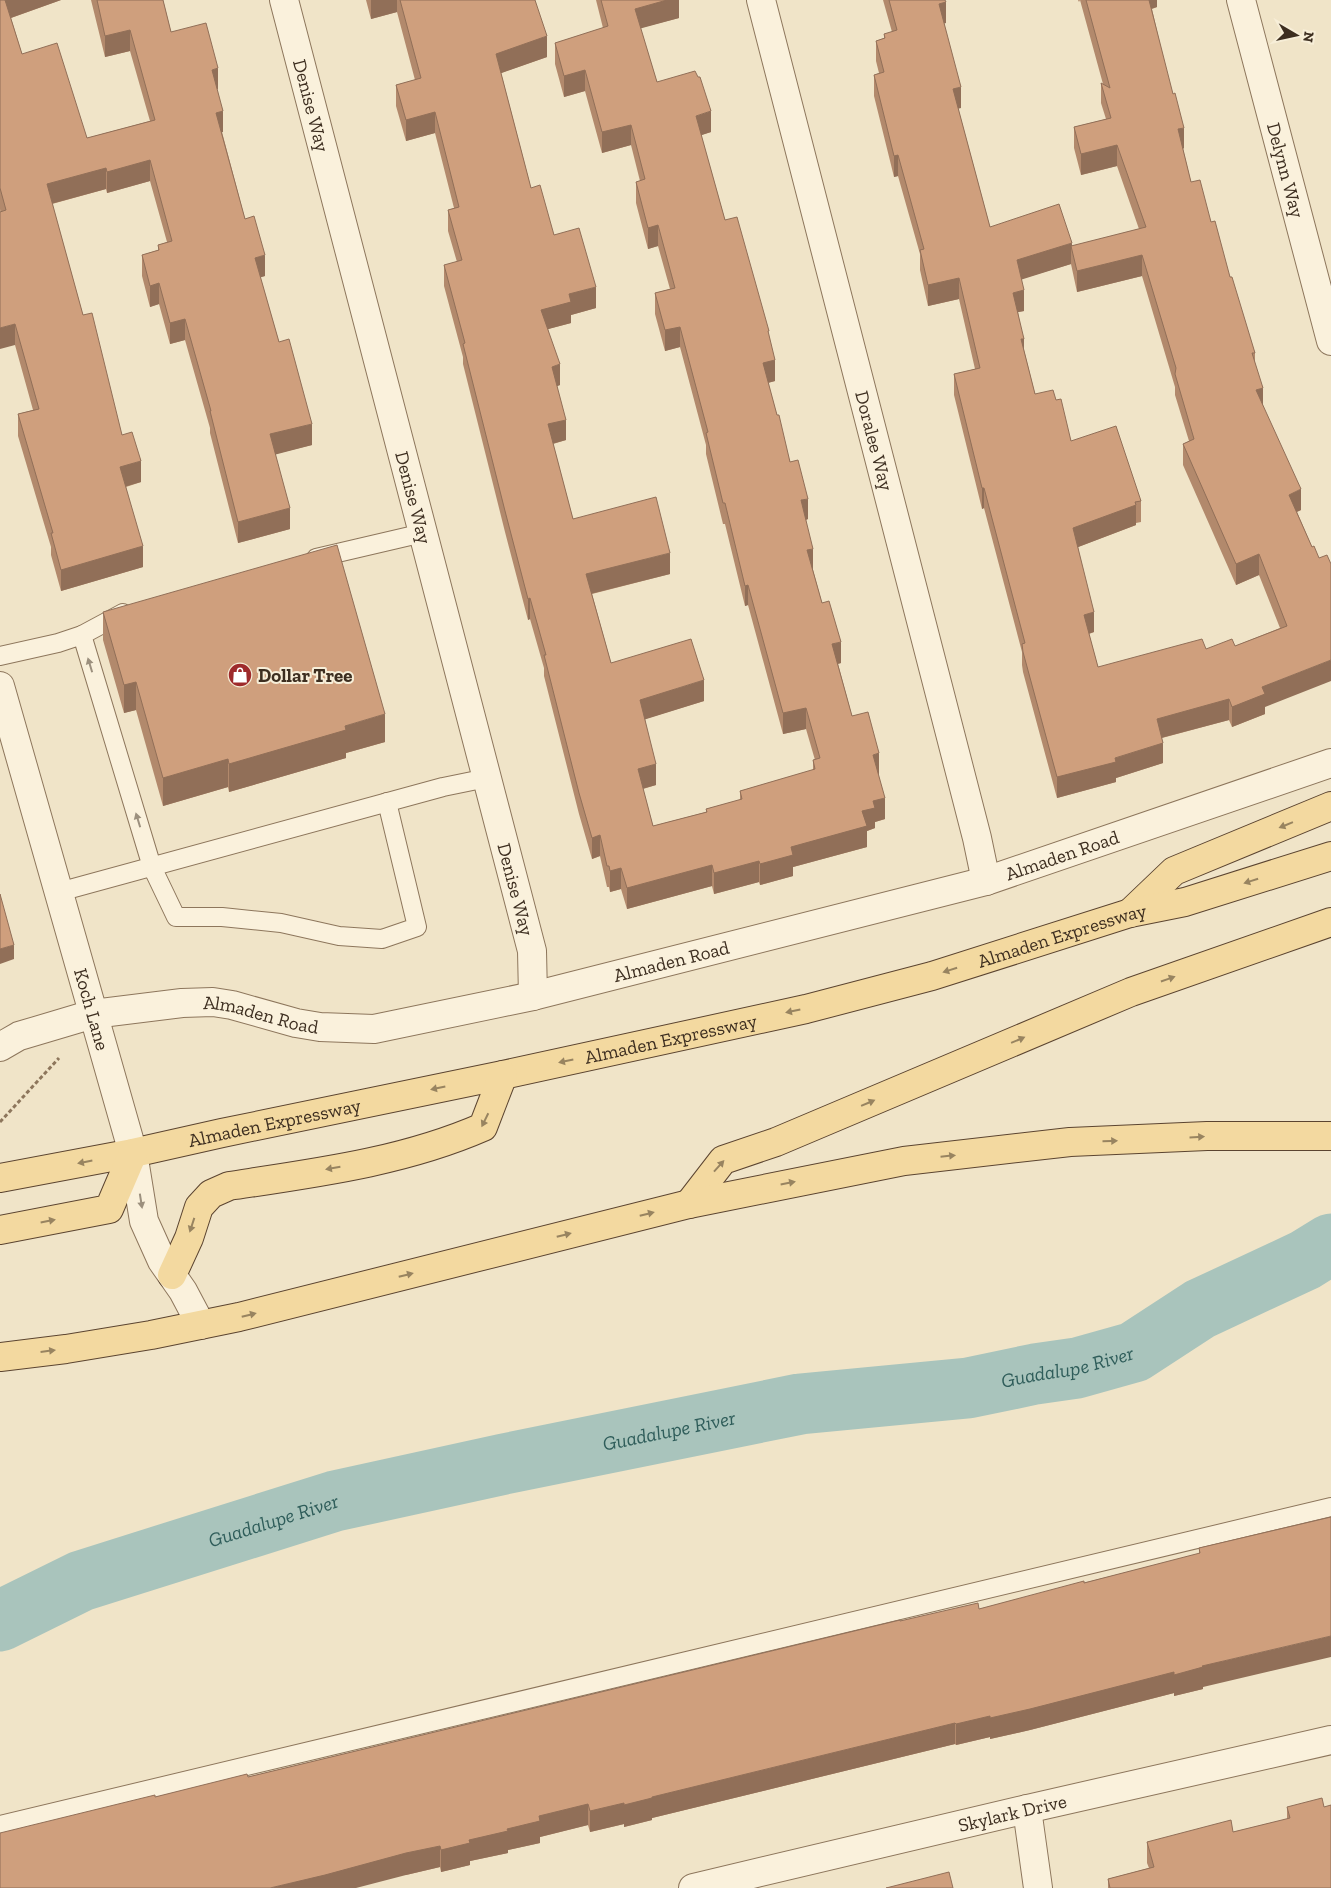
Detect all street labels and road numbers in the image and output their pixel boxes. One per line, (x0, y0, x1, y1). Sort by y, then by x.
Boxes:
street label: Denise Way (288, 57, 335, 155)
street label: Delynn Way (1262, 120, 1310, 221)
street label: Doralee Way (851, 388, 899, 493)
street label: Denise Way (391, 449, 437, 546)
street label: Almaden Road (1002, 825, 1122, 885)
street label: Denise Way (493, 840, 539, 938)
street label: Almaden Expressway (975, 898, 1148, 972)
street label: Almaden Road (611, 935, 732, 987)
street label: Koch Lane (69, 965, 115, 1053)
street label: Almaden Road (203, 990, 321, 1038)
street label: Almaden Expressway (582, 1009, 759, 1068)
street label: Almaden Expressway (186, 1093, 363, 1152)
street label: Skylark Drive (956, 1789, 1069, 1836)

